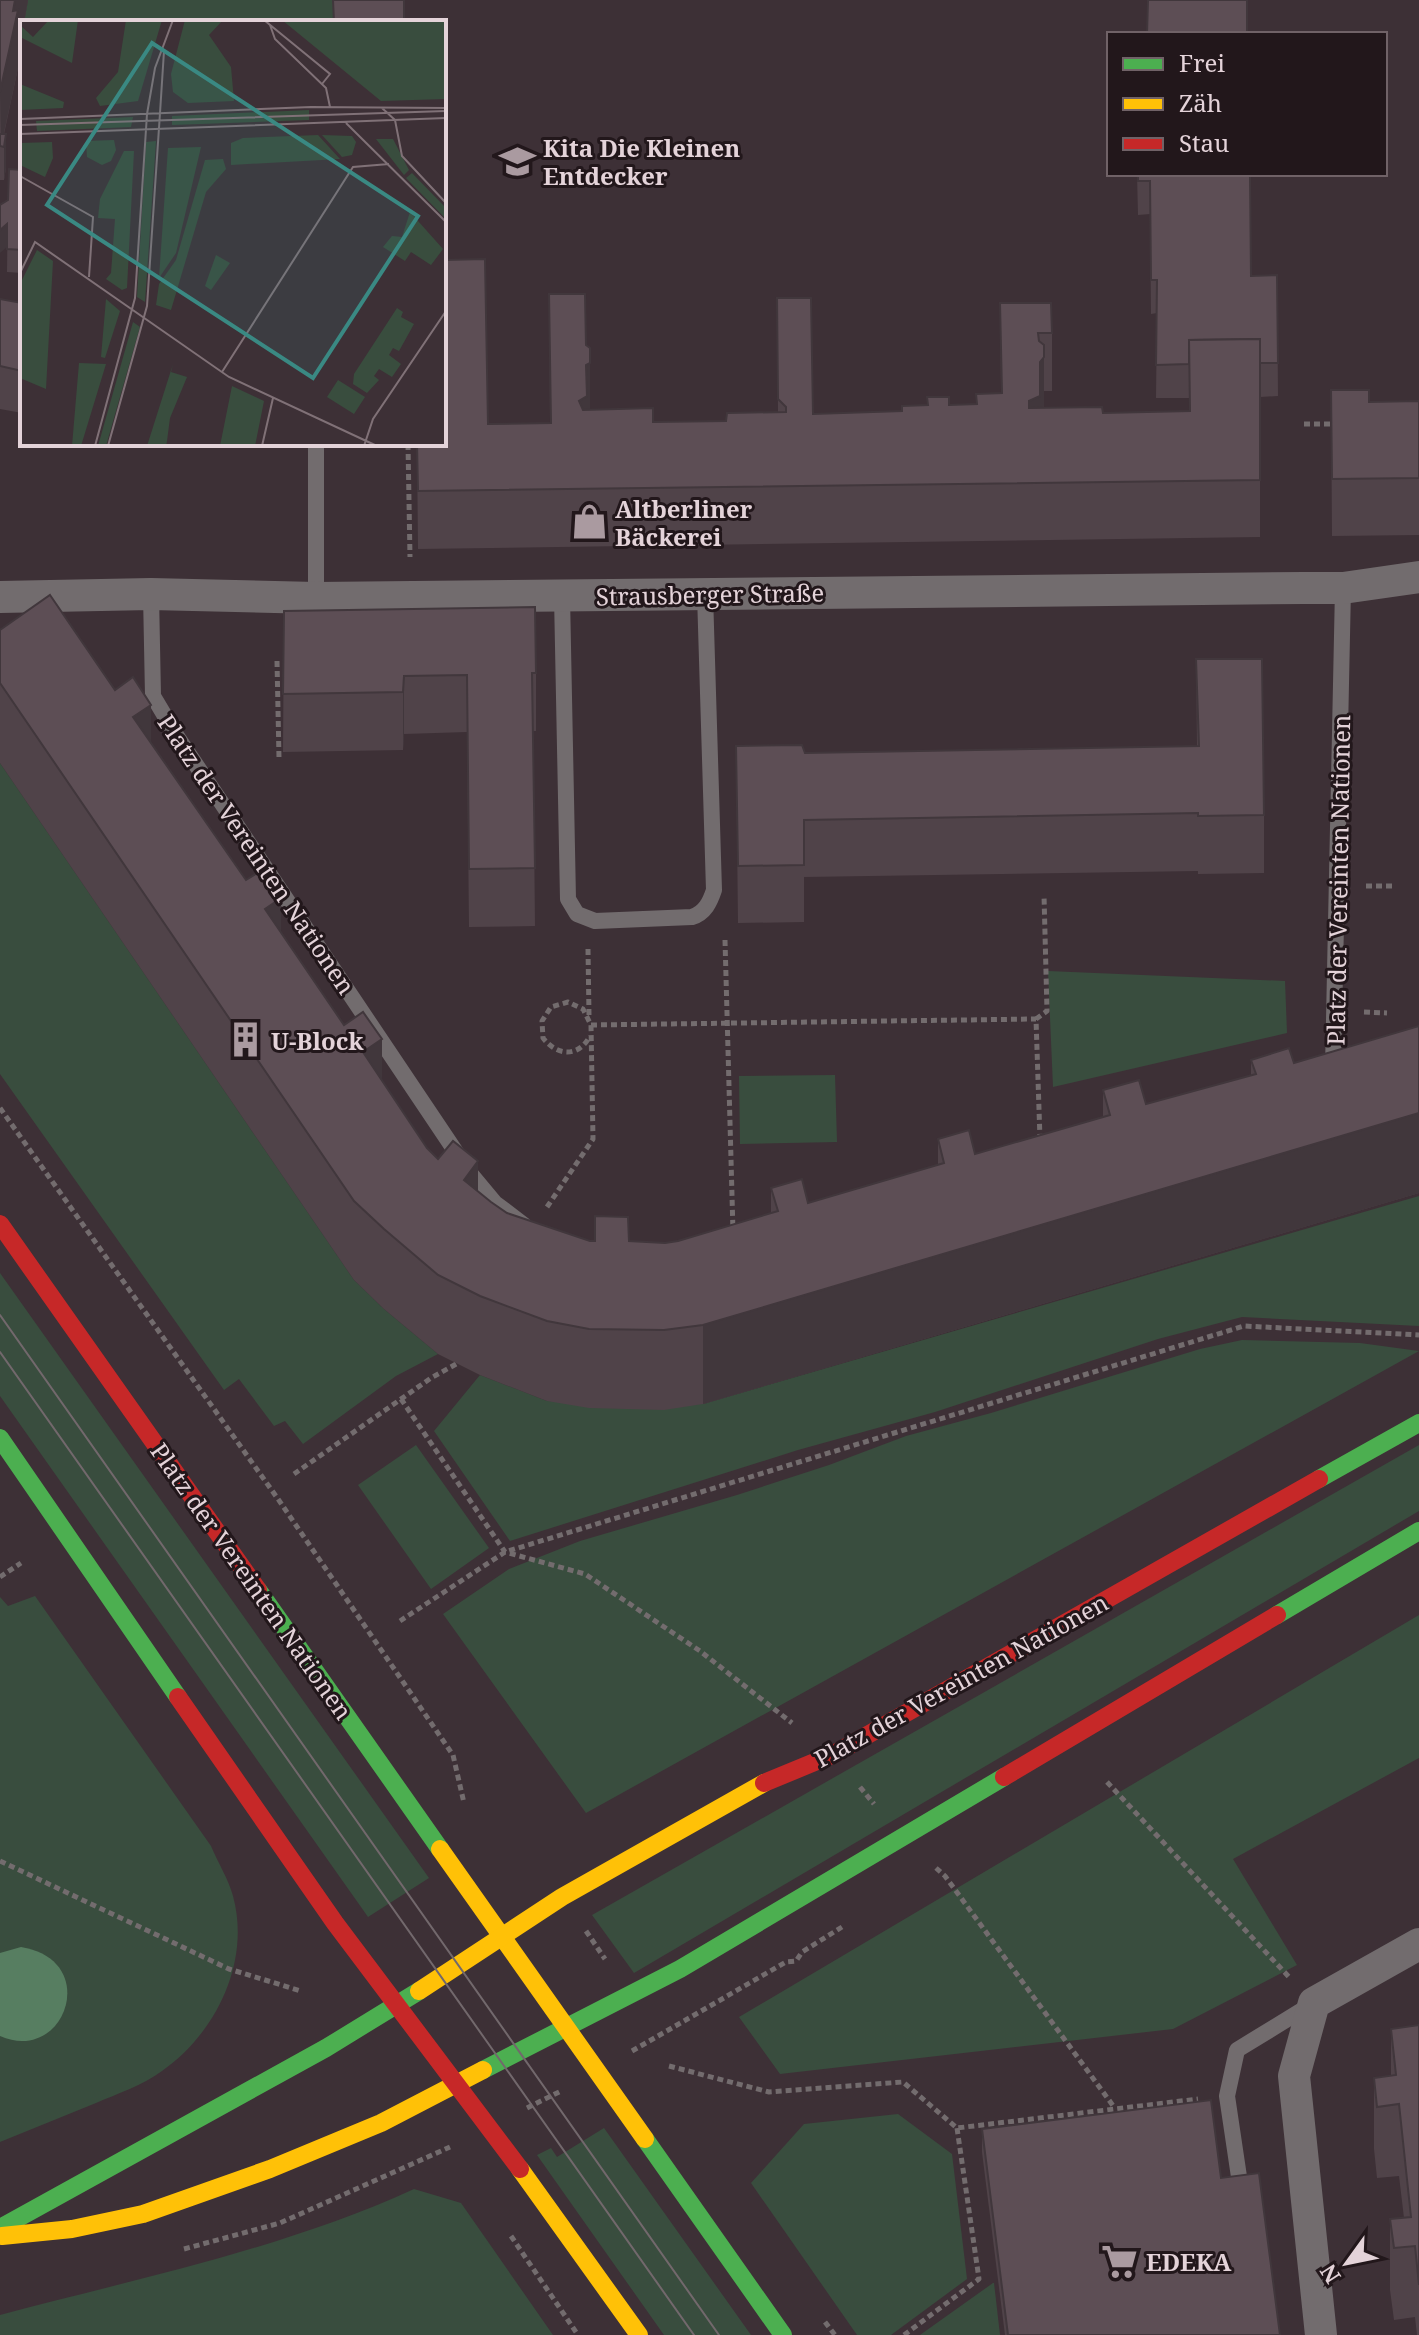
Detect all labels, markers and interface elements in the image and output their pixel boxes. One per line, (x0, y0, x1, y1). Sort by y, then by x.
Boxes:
inset map (20, 20, 446, 446)
legend (1107, 32, 1387, 176)
text: Frei (1179, 46, 1225, 79)
text: Zäh (1179, 86, 1222, 119)
text: Stau (1179, 126, 1229, 159)
place label: Kita Die Kleinen Entdecker (543, 131, 740, 192)
school or university icon: Kita Die Kleinen Entdecker (498, 142, 536, 180)
place label: Altberliner Bäckerei (615, 492, 753, 553)
shop icon: Altberliner Bäckerei (570, 503, 608, 541)
street label: Strausberger Straße (596, 576, 824, 612)
street label: Platz der Vereinten Nationen (151, 708, 363, 1000)
street label: Platz der Vereinten Nationen (1319, 714, 1357, 1046)
building icon: U-Block (226, 1021, 264, 1059)
place label: U-Block (271, 1024, 364, 1057)
street label: Platz der Vereinten Nationen (144, 1436, 360, 1726)
street label: Platz der Vereinten Nationen (808, 1585, 1114, 1775)
north arrow (1307, 2223, 1387, 2303)
supermarket icon: EDEKA (1101, 2242, 1139, 2280)
place label: EDEKA (1146, 2245, 1232, 2278)
text: N (1312, 2259, 1347, 2290)

